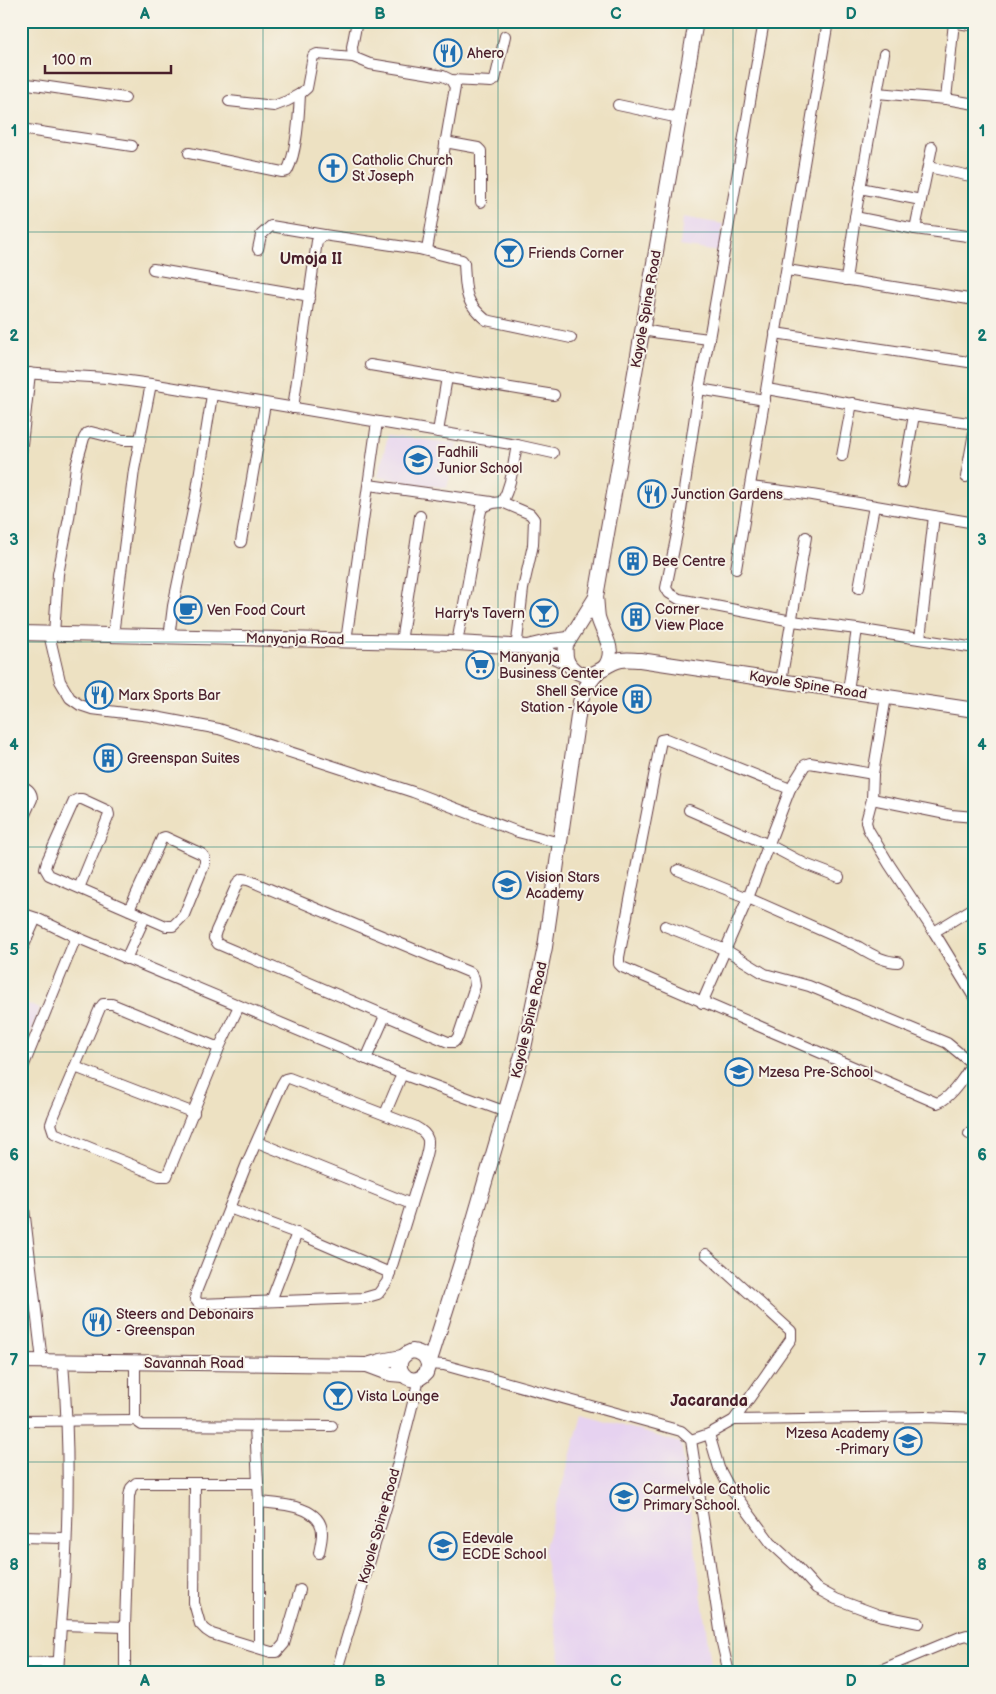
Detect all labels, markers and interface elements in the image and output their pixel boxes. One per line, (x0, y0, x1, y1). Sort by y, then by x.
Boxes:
text: A (139, 5, 150, 24)
text: B (374, 5, 386, 24)
text: C (610, 5, 622, 24)
text: D (845, 5, 857, 24)
restaurant icon: Ahero (433, 38, 463, 68)
scale bar (45, 42, 171, 74)
place label: Ahero (467, 45, 504, 62)
text: 100 m (52, 51, 92, 70)
text: 1 (11, 122, 17, 141)
text: 1 (979, 122, 985, 141)
place label: Catholic Church St Joseph (352, 152, 453, 185)
church icon: Catholic Church St Joseph (318, 153, 348, 183)
bar icon: Friends Corner (494, 238, 524, 268)
place label: Friends Corner (528, 245, 625, 262)
street label: Kayole Spine Road (627, 249, 665, 369)
district label: Umoja II (280, 250, 342, 269)
text: 2 (9, 327, 19, 346)
text: 2 (977, 327, 987, 346)
place label: Fadhili Junior School (437, 444, 522, 477)
school or university icon: Fadhili Junior School (403, 445, 433, 475)
restaurant icon: Junction Gardens (637, 479, 667, 509)
place label: Junction Gardens (671, 486, 783, 503)
text: 3 (9, 531, 19, 550)
text: 3 (977, 531, 987, 550)
building icon: Bee Centre (618, 546, 648, 576)
place label: Bee Centre (652, 553, 726, 570)
cafe icon: Ven Food Court (173, 595, 203, 625)
bar icon: Harry's Tavern (529, 598, 559, 628)
place label: Corner View Place (655, 601, 724, 634)
place label: Ven Food Court (207, 602, 306, 619)
building icon: Corner View Place (621, 602, 651, 632)
place label: Harry's Tavern (435, 605, 525, 622)
street label: Manyanja Road (246, 630, 344, 648)
place label: Manyanja Business Center (499, 649, 605, 682)
supermarket icon: Manyanja Business Center (465, 650, 495, 680)
street label: Kayole Spine Road (748, 667, 868, 703)
restaurant icon: Marx Sports Bar (84, 680, 114, 710)
place label: Shell Service Station - Kayole (521, 683, 618, 716)
building icon: Shell Service Station - Kayole (622, 684, 652, 714)
place label: Marx Sports Bar (118, 687, 221, 704)
text: 4 (9, 736, 19, 755)
text: 4 (977, 736, 987, 755)
building icon: Greenspan Suites (93, 743, 123, 773)
place label: Greenspan Suites (127, 750, 240, 767)
place label: Vision Stars Academy (526, 869, 600, 902)
school or university icon: Vision Stars Academy (492, 870, 522, 900)
text: 5 (9, 941, 19, 960)
text: 5 (977, 941, 987, 960)
street label: Kayole Spine Road (507, 960, 551, 1080)
school or university icon: Mzesa Pre-School (724, 1057, 754, 1087)
place label: Mzesa Pre-School (758, 1064, 873, 1081)
text: 6 (9, 1146, 19, 1165)
text: 6 (977, 1146, 987, 1165)
place label: Steers and Debonairs - Greenspan (116, 1306, 254, 1339)
restaurant icon: Steers and Debonairs - Greenspan (82, 1307, 112, 1337)
text: 7 (10, 1351, 19, 1370)
text: 7 (978, 1351, 987, 1370)
street label: Savannah Road (144, 1355, 244, 1372)
bar icon: Vista Lounge (323, 1381, 353, 1411)
place label: Vista Lounge (357, 1388, 439, 1405)
district label: Jacaranda (670, 1392, 748, 1411)
place label: Mzesa Academy -Primary (786, 1425, 890, 1458)
school or university icon: Mzesa Academy -Primary (893, 1426, 923, 1456)
street label: Kayole Spine Road (354, 1466, 404, 1586)
place label: Carmelvale Catholic Primary School. (643, 1481, 770, 1514)
school or university icon: Carmelvale Catholic Primary School. (609, 1482, 639, 1512)
place label: Edevale ECDE School (462, 1530, 547, 1563)
school or university icon: Edevale ECDE School (428, 1531, 458, 1561)
text: 8 (9, 1556, 19, 1575)
text: 8 (977, 1556, 987, 1575)
text: A (139, 1672, 150, 1691)
text: B (374, 1672, 386, 1691)
text: C (610, 1672, 622, 1691)
text: D (845, 1672, 857, 1691)

